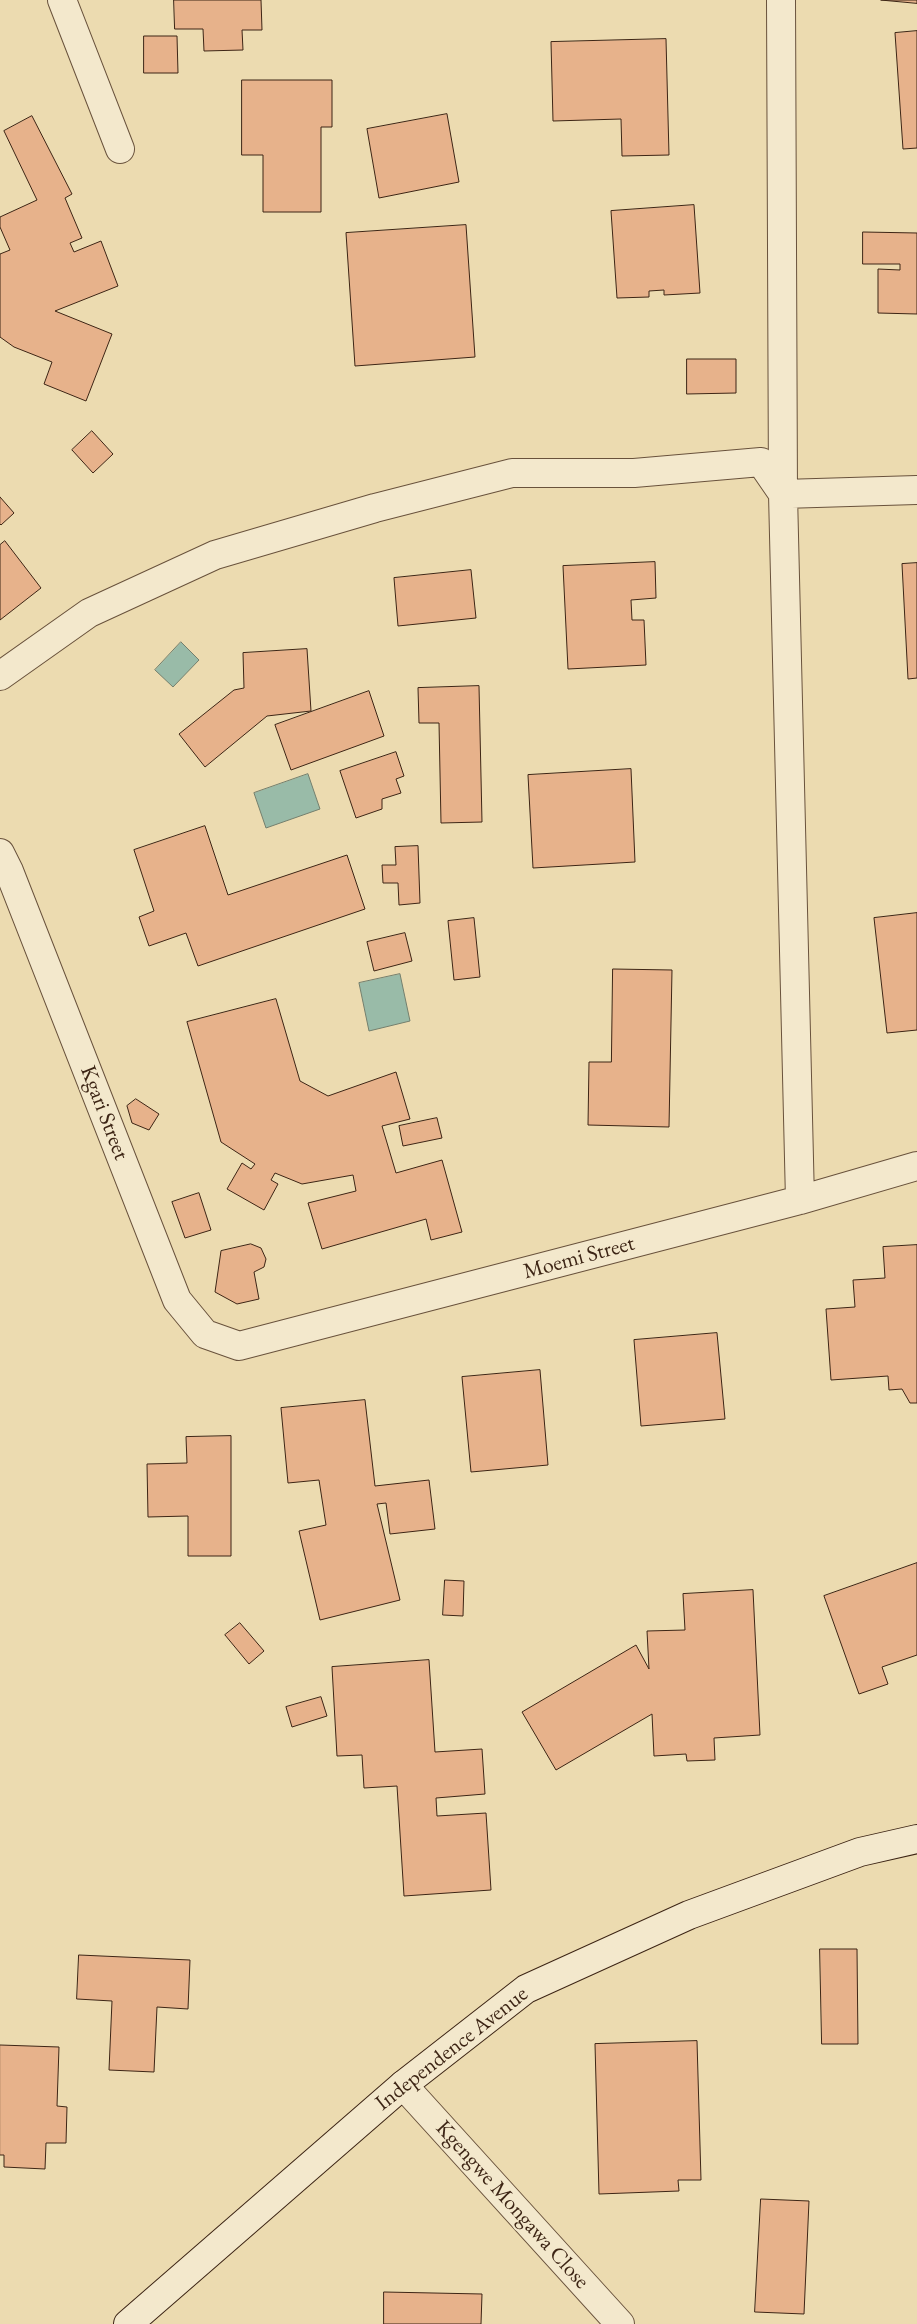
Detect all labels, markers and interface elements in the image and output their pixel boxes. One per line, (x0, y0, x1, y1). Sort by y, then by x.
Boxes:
street label: Kgari Street (74, 1062, 134, 1164)
street label: Moemi Street (520, 1230, 638, 1286)
street label: Independence Avenue (370, 1981, 534, 2117)
street label: Kgengwe Mongawa Close (430, 2116, 594, 2294)

